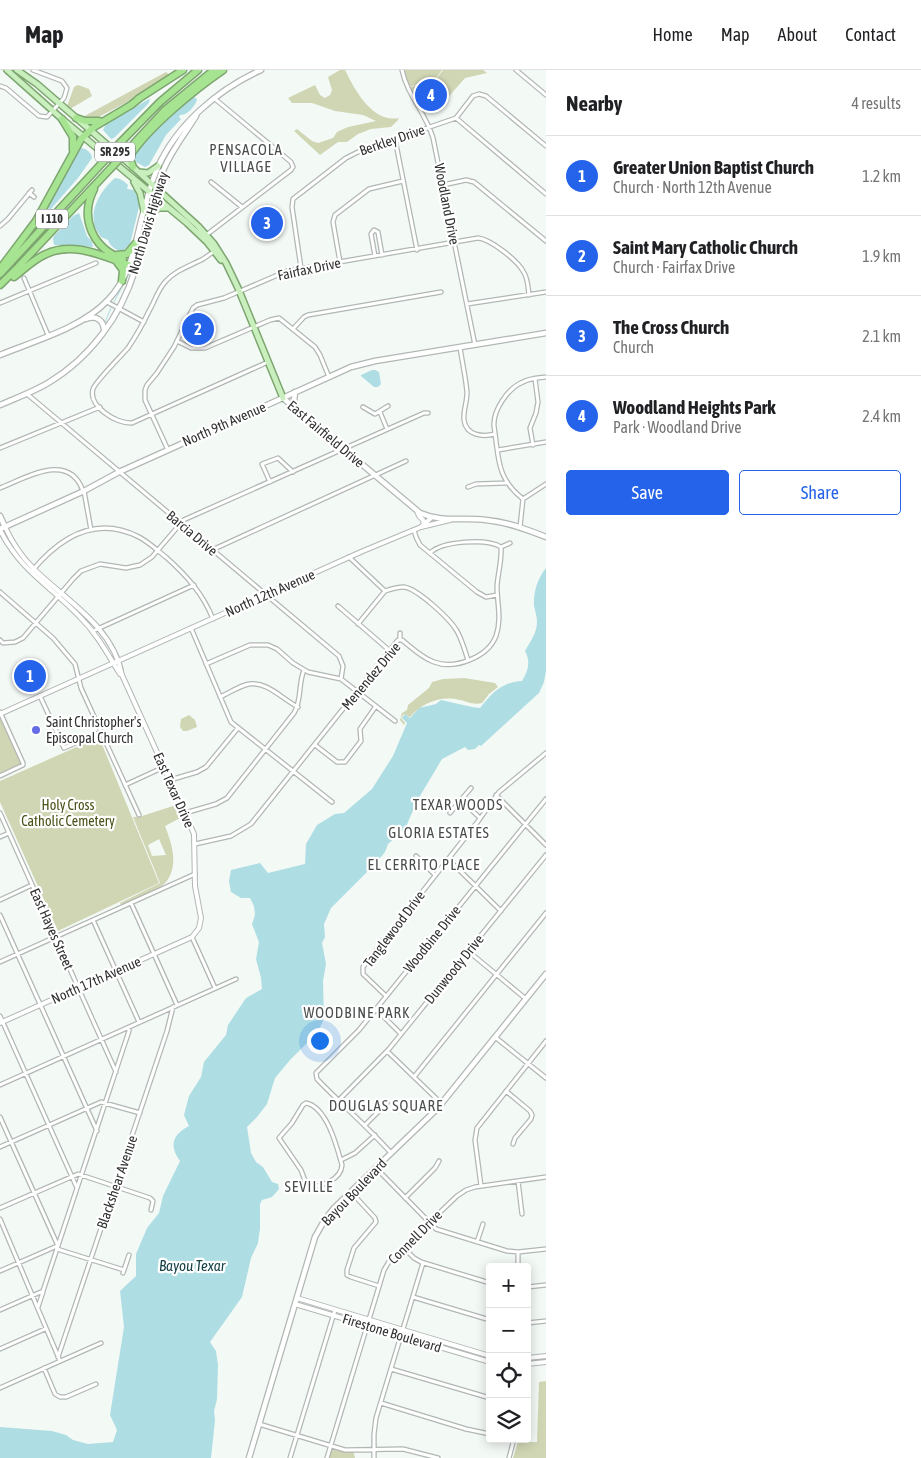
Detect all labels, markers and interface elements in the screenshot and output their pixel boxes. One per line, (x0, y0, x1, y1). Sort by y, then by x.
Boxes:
text: Map (25, 21, 64, 48)
text: Home (653, 24, 693, 45)
text: Map (721, 24, 750, 45)
text: About (778, 24, 817, 45)
text: Contact (845, 24, 896, 45)
pin: 4 (415, 76, 447, 114)
text: Nearby (566, 91, 622, 115)
text: 4 results (851, 94, 901, 112)
street label: Berkley Drive (357, 121, 427, 159)
district label: PENSACOLA VILLAGE (209, 141, 283, 175)
road number: SR 295 (95, 142, 135, 161)
text: Greater Union Baptist Church (613, 156, 814, 178)
street label: Woodland Drive (431, 162, 463, 246)
text: 1 (578, 167, 586, 185)
text: 1.2 km (862, 167, 901, 185)
street label: North Davis Highway (125, 170, 171, 276)
text: Church · North 12th Avenue (613, 178, 772, 196)
pin: 3 (251, 204, 283, 242)
road number: I 110 (36, 210, 68, 228)
text: Saint Mary Catholic Church (613, 236, 798, 258)
text: 2 (578, 247, 586, 265)
text: 1.9 km (862, 247, 901, 265)
street label: Fairfax Drive (276, 254, 342, 284)
text: Church · Fairfax Drive (613, 258, 735, 276)
pin: 2 (182, 310, 214, 348)
text: The Cross Church (613, 316, 729, 338)
text: 3 (578, 327, 586, 345)
text: 2.1 km (862, 327, 901, 345)
text: Church (613, 338, 654, 356)
text: Woodland Heights Park (613, 396, 776, 418)
street label: East Fairfield Drive (284, 397, 368, 471)
street label: North 9th Avenue (180, 398, 268, 450)
text: 4 (578, 407, 586, 425)
text: 2.4 km (862, 407, 901, 425)
text: Park · Woodland Drive (613, 418, 742, 436)
button: Save (566, 470, 729, 515)
button: Share (739, 470, 901, 515)
street label: Barcia Drive (163, 507, 221, 559)
street label: North 12th Avenue (223, 566, 317, 620)
street label: Menendez Drive (338, 639, 404, 713)
pin: 1 (14, 657, 46, 695)
place label: Saint Christopher's Episcopal Church (46, 714, 141, 746)
marker: Saint Christopher's Episcopal Church (30, 724, 42, 736)
street label: East Texar Drive (150, 750, 198, 830)
district label: TEXAR WOODS (413, 796, 503, 813)
park label: Holy Cross Catholic Cemetery (21, 797, 115, 829)
district label: GLORIA ESTATES (388, 824, 490, 841)
district label: EL CERRITO PLACE (368, 856, 480, 873)
street label: East Hayes Street (27, 886, 77, 972)
street label: Tanglewood Drive (360, 888, 428, 970)
street label: Woodbine Drive (400, 902, 464, 976)
street label: Dunwoody Drive (421, 931, 487, 1007)
street label: North 17th Avenue (49, 953, 143, 1007)
district label: WOODBINE PARK (304, 1004, 410, 1021)
your location (307, 1028, 333, 1054)
district label: DOUGLAS SQUARE (329, 1097, 443, 1114)
street label: Blackshear Avenue (94, 1133, 140, 1231)
street label: Bayou Boulevard (318, 1155, 390, 1229)
district label: SEVILLE (285, 1178, 333, 1195)
street label: Connell Drive (385, 1207, 445, 1267)
water label: Bayou Texar (159, 1257, 226, 1274)
map controls (486, 1263, 531, 1443)
button: + (486, 1263, 531, 1308)
button: − (486, 1308, 531, 1353)
street label: Firestone Boulevard (341, 1310, 443, 1356)
button: locate (486, 1353, 531, 1398)
button: layers (486, 1398, 531, 1443)

